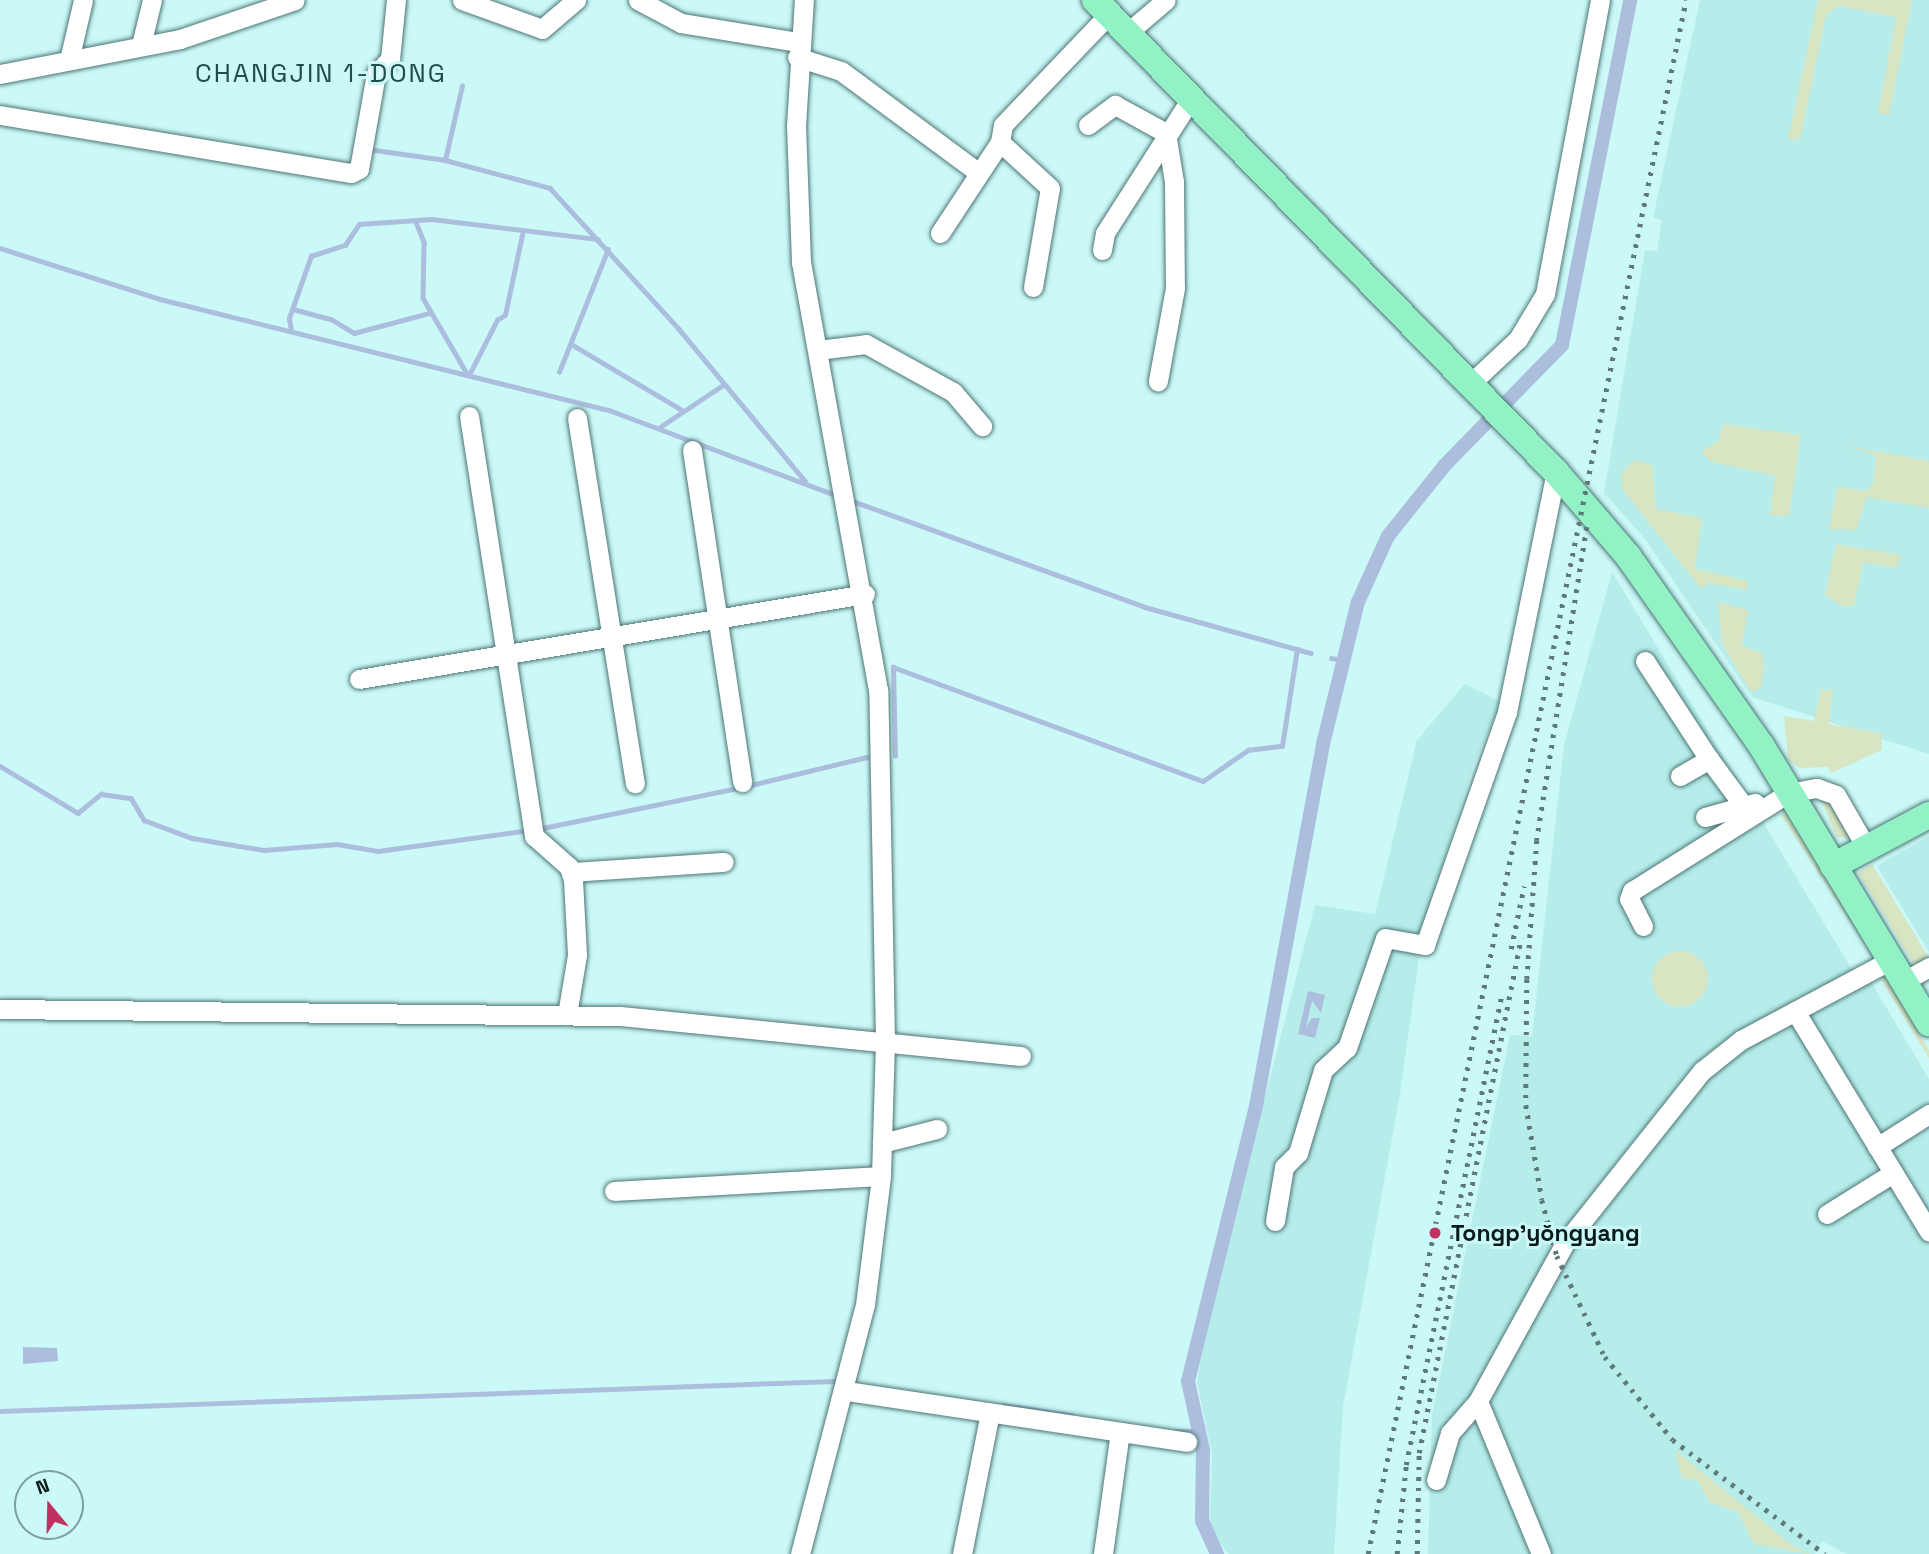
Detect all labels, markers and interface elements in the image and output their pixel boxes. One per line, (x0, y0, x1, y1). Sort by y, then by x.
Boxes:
district label: CHANGJIN 1-DONG (197, 58, 445, 90)
place label: Tongp'yŏngyang (1451, 1219, 1640, 1247)
marker: Tongp'yŏngyang (1425, 1223, 1445, 1243)
north arrow (14, 1470, 84, 1540)
text: N (33, 1473, 53, 1500)

